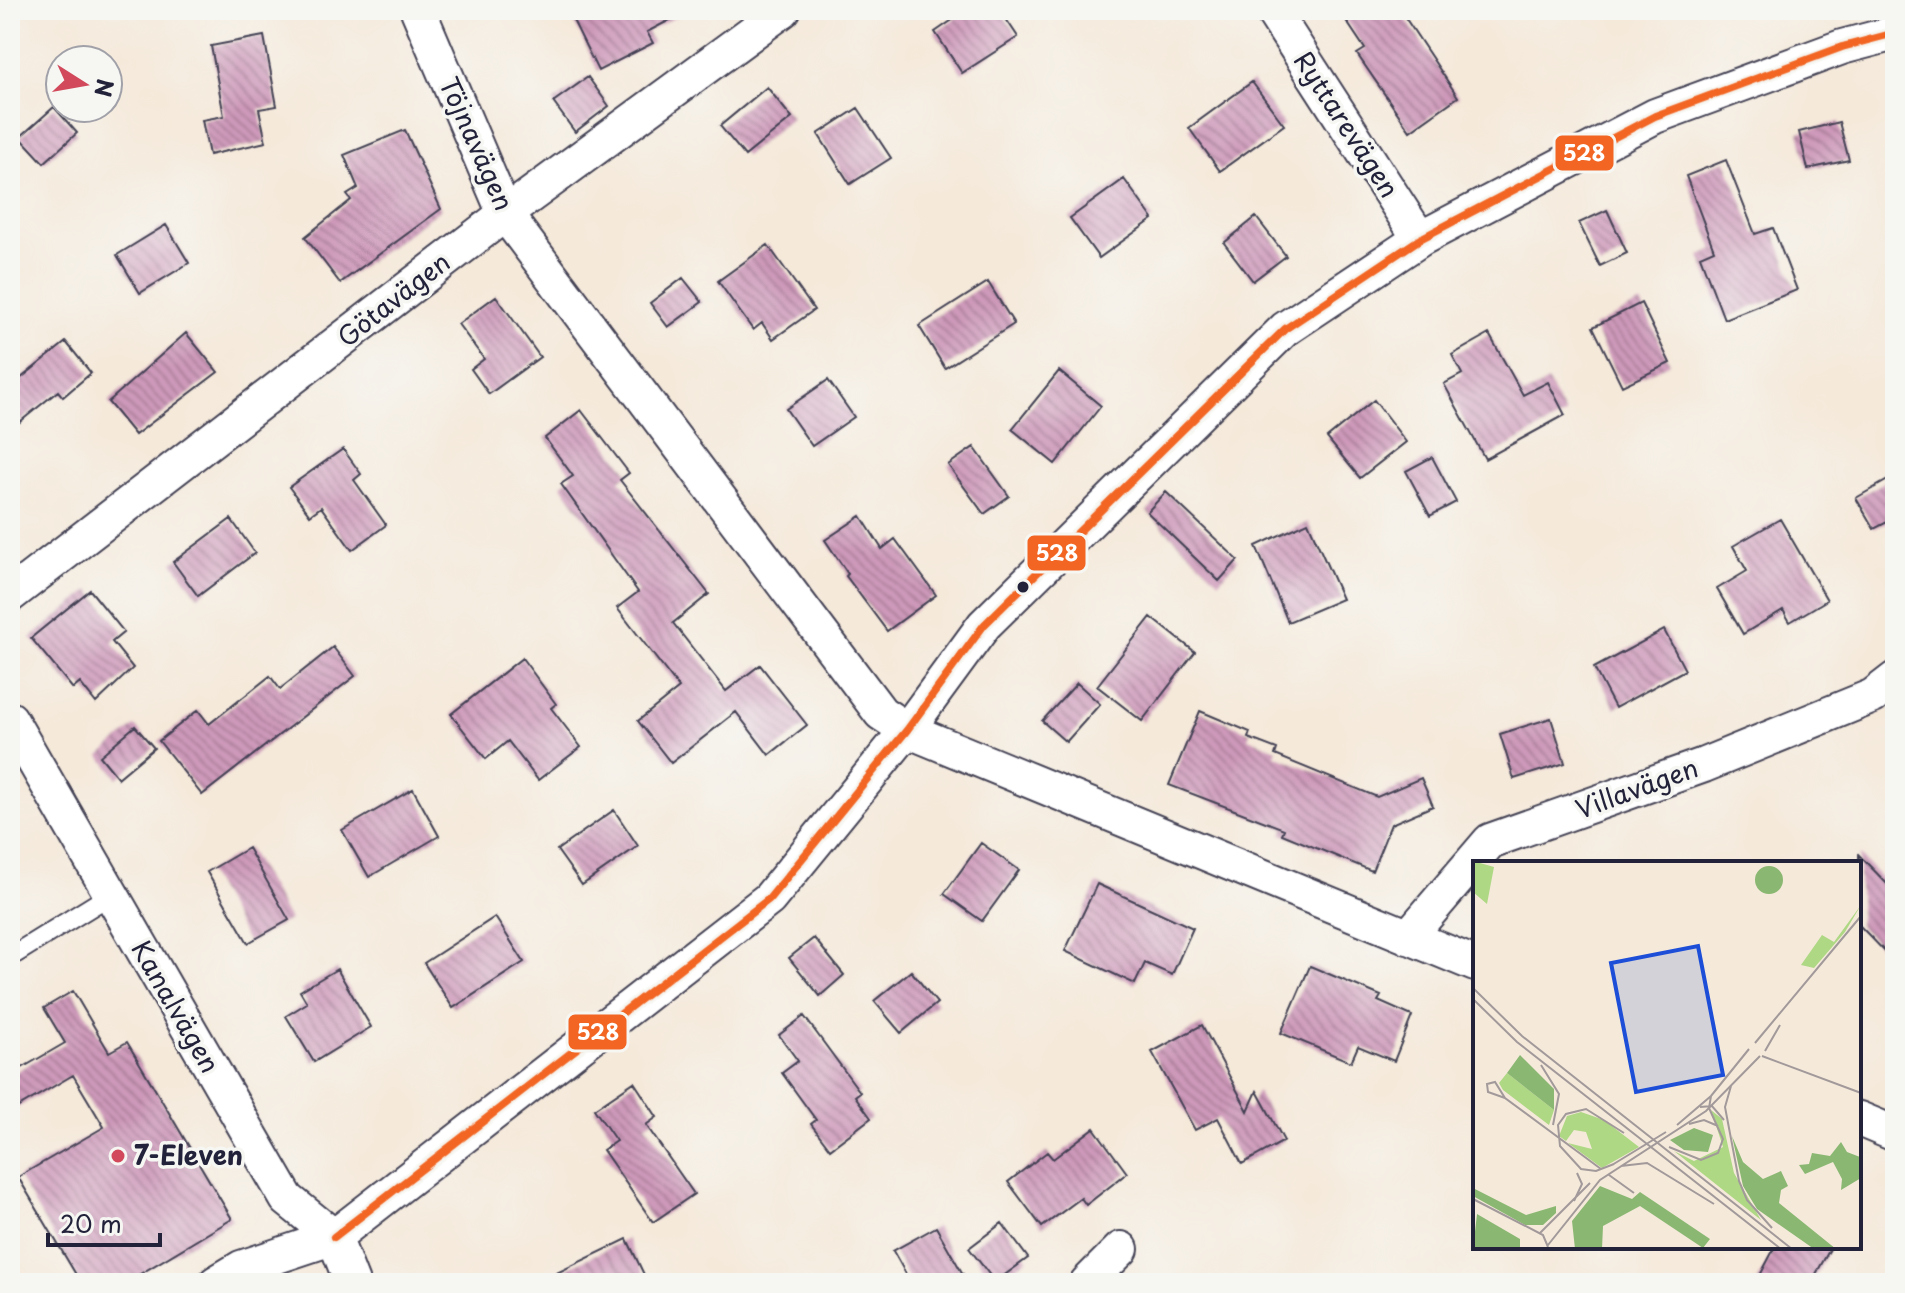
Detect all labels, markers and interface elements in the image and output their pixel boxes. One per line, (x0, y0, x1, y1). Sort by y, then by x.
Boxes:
street label: Ryttarevägen (1285, 43, 1409, 205)
north arrow (44, 44, 124, 124)
street label: Töjnavägen (431, 70, 524, 216)
text: N (87, 76, 123, 100)
line badge: 528 (1554, 134, 1615, 172)
text: 528 (1563, 135, 1605, 168)
street label: Götavägen (328, 242, 458, 355)
line badge: 528 (1026, 534, 1087, 572)
text: 528 (1036, 535, 1078, 568)
unlabelled marker (1015, 579, 1031, 595)
street label: Villavägen (1570, 747, 1703, 828)
inset map (1473, 861, 1861, 1249)
street label: Kanalvägen (123, 933, 230, 1080)
line badge: 528 (567, 1013, 628, 1051)
text: 528 (577, 1014, 619, 1047)
place label: 7-Eleven (134, 1135, 243, 1174)
marker: 7-Eleven (109, 1147, 127, 1165)
scale bar (48, 1197, 160, 1247)
text: 20 m (60, 1205, 122, 1241)

